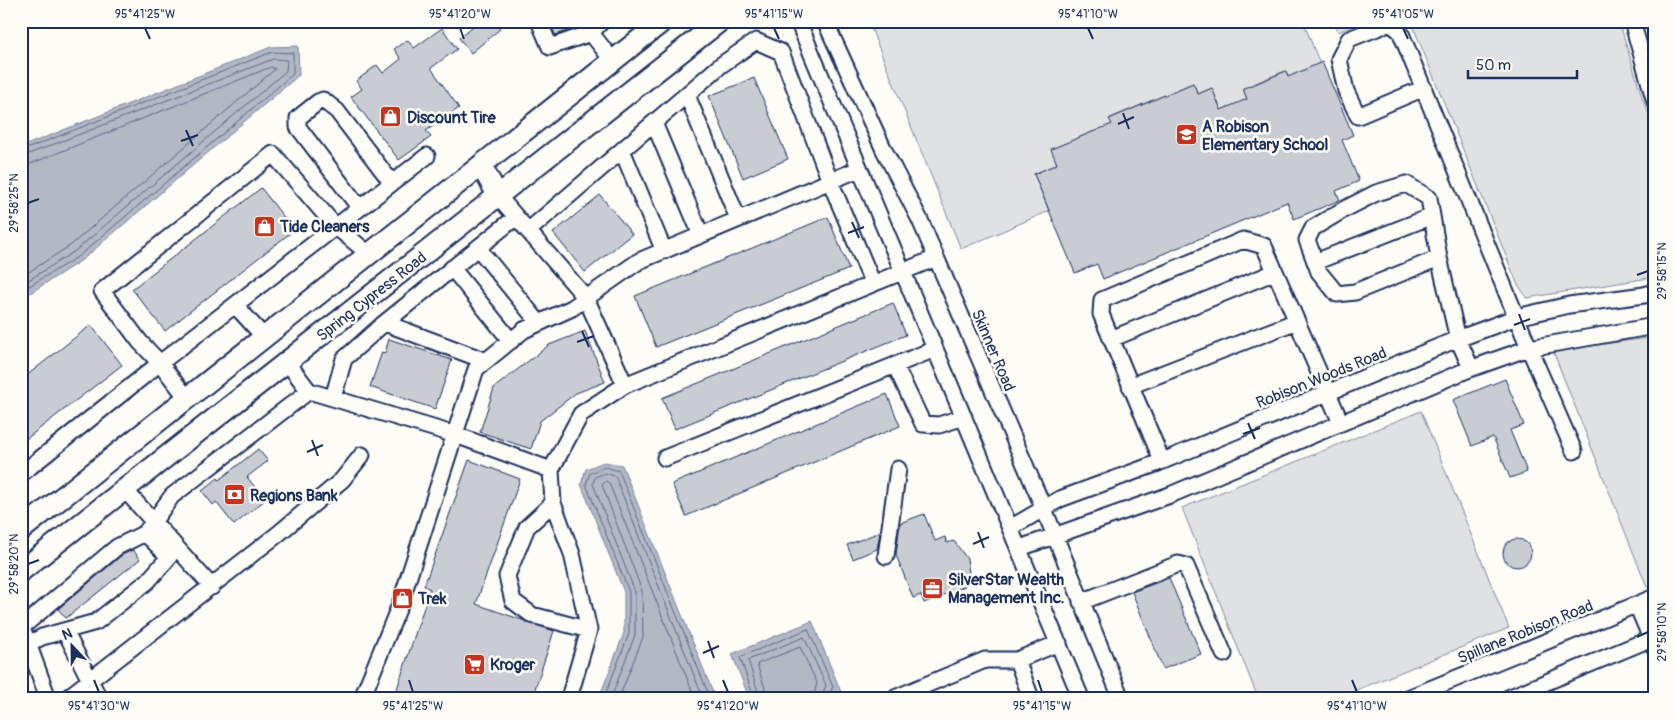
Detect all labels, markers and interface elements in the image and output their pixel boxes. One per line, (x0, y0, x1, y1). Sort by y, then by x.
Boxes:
text: 95°41'25"W (115, 7, 175, 22)
text: 95°41'20"W (429, 7, 491, 22)
text: 95°41'15"W (745, 7, 803, 22)
text: 95°41'10"W (1058, 7, 1118, 22)
text: 95°41'05"W (1372, 7, 1434, 22)
scale bar (1468, 48, 1577, 80)
text: 50 m (1476, 56, 1511, 75)
shop icon: Discount Tire (379, 105, 403, 129)
place label: Discount Tire (407, 108, 497, 128)
place label: A Robison Elementary School (1202, 117, 1329, 155)
school or university icon: A Robison Elementary School (1174, 123, 1198, 147)
text: 29°58'25"N (7, 173, 22, 233)
shop icon: Tide Cleaners (252, 214, 276, 238)
place label: Tide Cleaners (279, 217, 370, 237)
text: 29°58'15"N (1655, 242, 1670, 300)
street label: Spring Cypress Road (313, 248, 431, 346)
street label: Skinner Road (967, 306, 1019, 394)
street label: Robison Woods Road (1253, 343, 1390, 413)
bank icon: Regions Bank (222, 483, 246, 507)
place label: Regions Bank (250, 486, 338, 506)
text: 29°58'20"N (7, 534, 22, 594)
place label: SilverStar Wealth Management Inc. (948, 570, 1065, 608)
office icon: SilverStar Wealth Management Inc. (920, 576, 944, 600)
shop icon: Trek (390, 586, 414, 610)
place label: Trek (417, 589, 447, 609)
street label: Spillane Robison Road (1455, 596, 1596, 668)
text: 29°58'10"N (1655, 603, 1670, 661)
north arrow (48, 622, 98, 672)
text: N (60, 625, 75, 644)
supermarket icon: Kroger (462, 652, 486, 676)
place label: Kroger (490, 655, 536, 675)
text: 95°41'30"W (68, 699, 130, 714)
text: 95°41'25"W (383, 699, 443, 714)
text: 95°41'20"W (697, 699, 759, 714)
text: 95°41'15"W (1013, 699, 1071, 714)
text: 95°41'10"W (1327, 699, 1387, 714)

